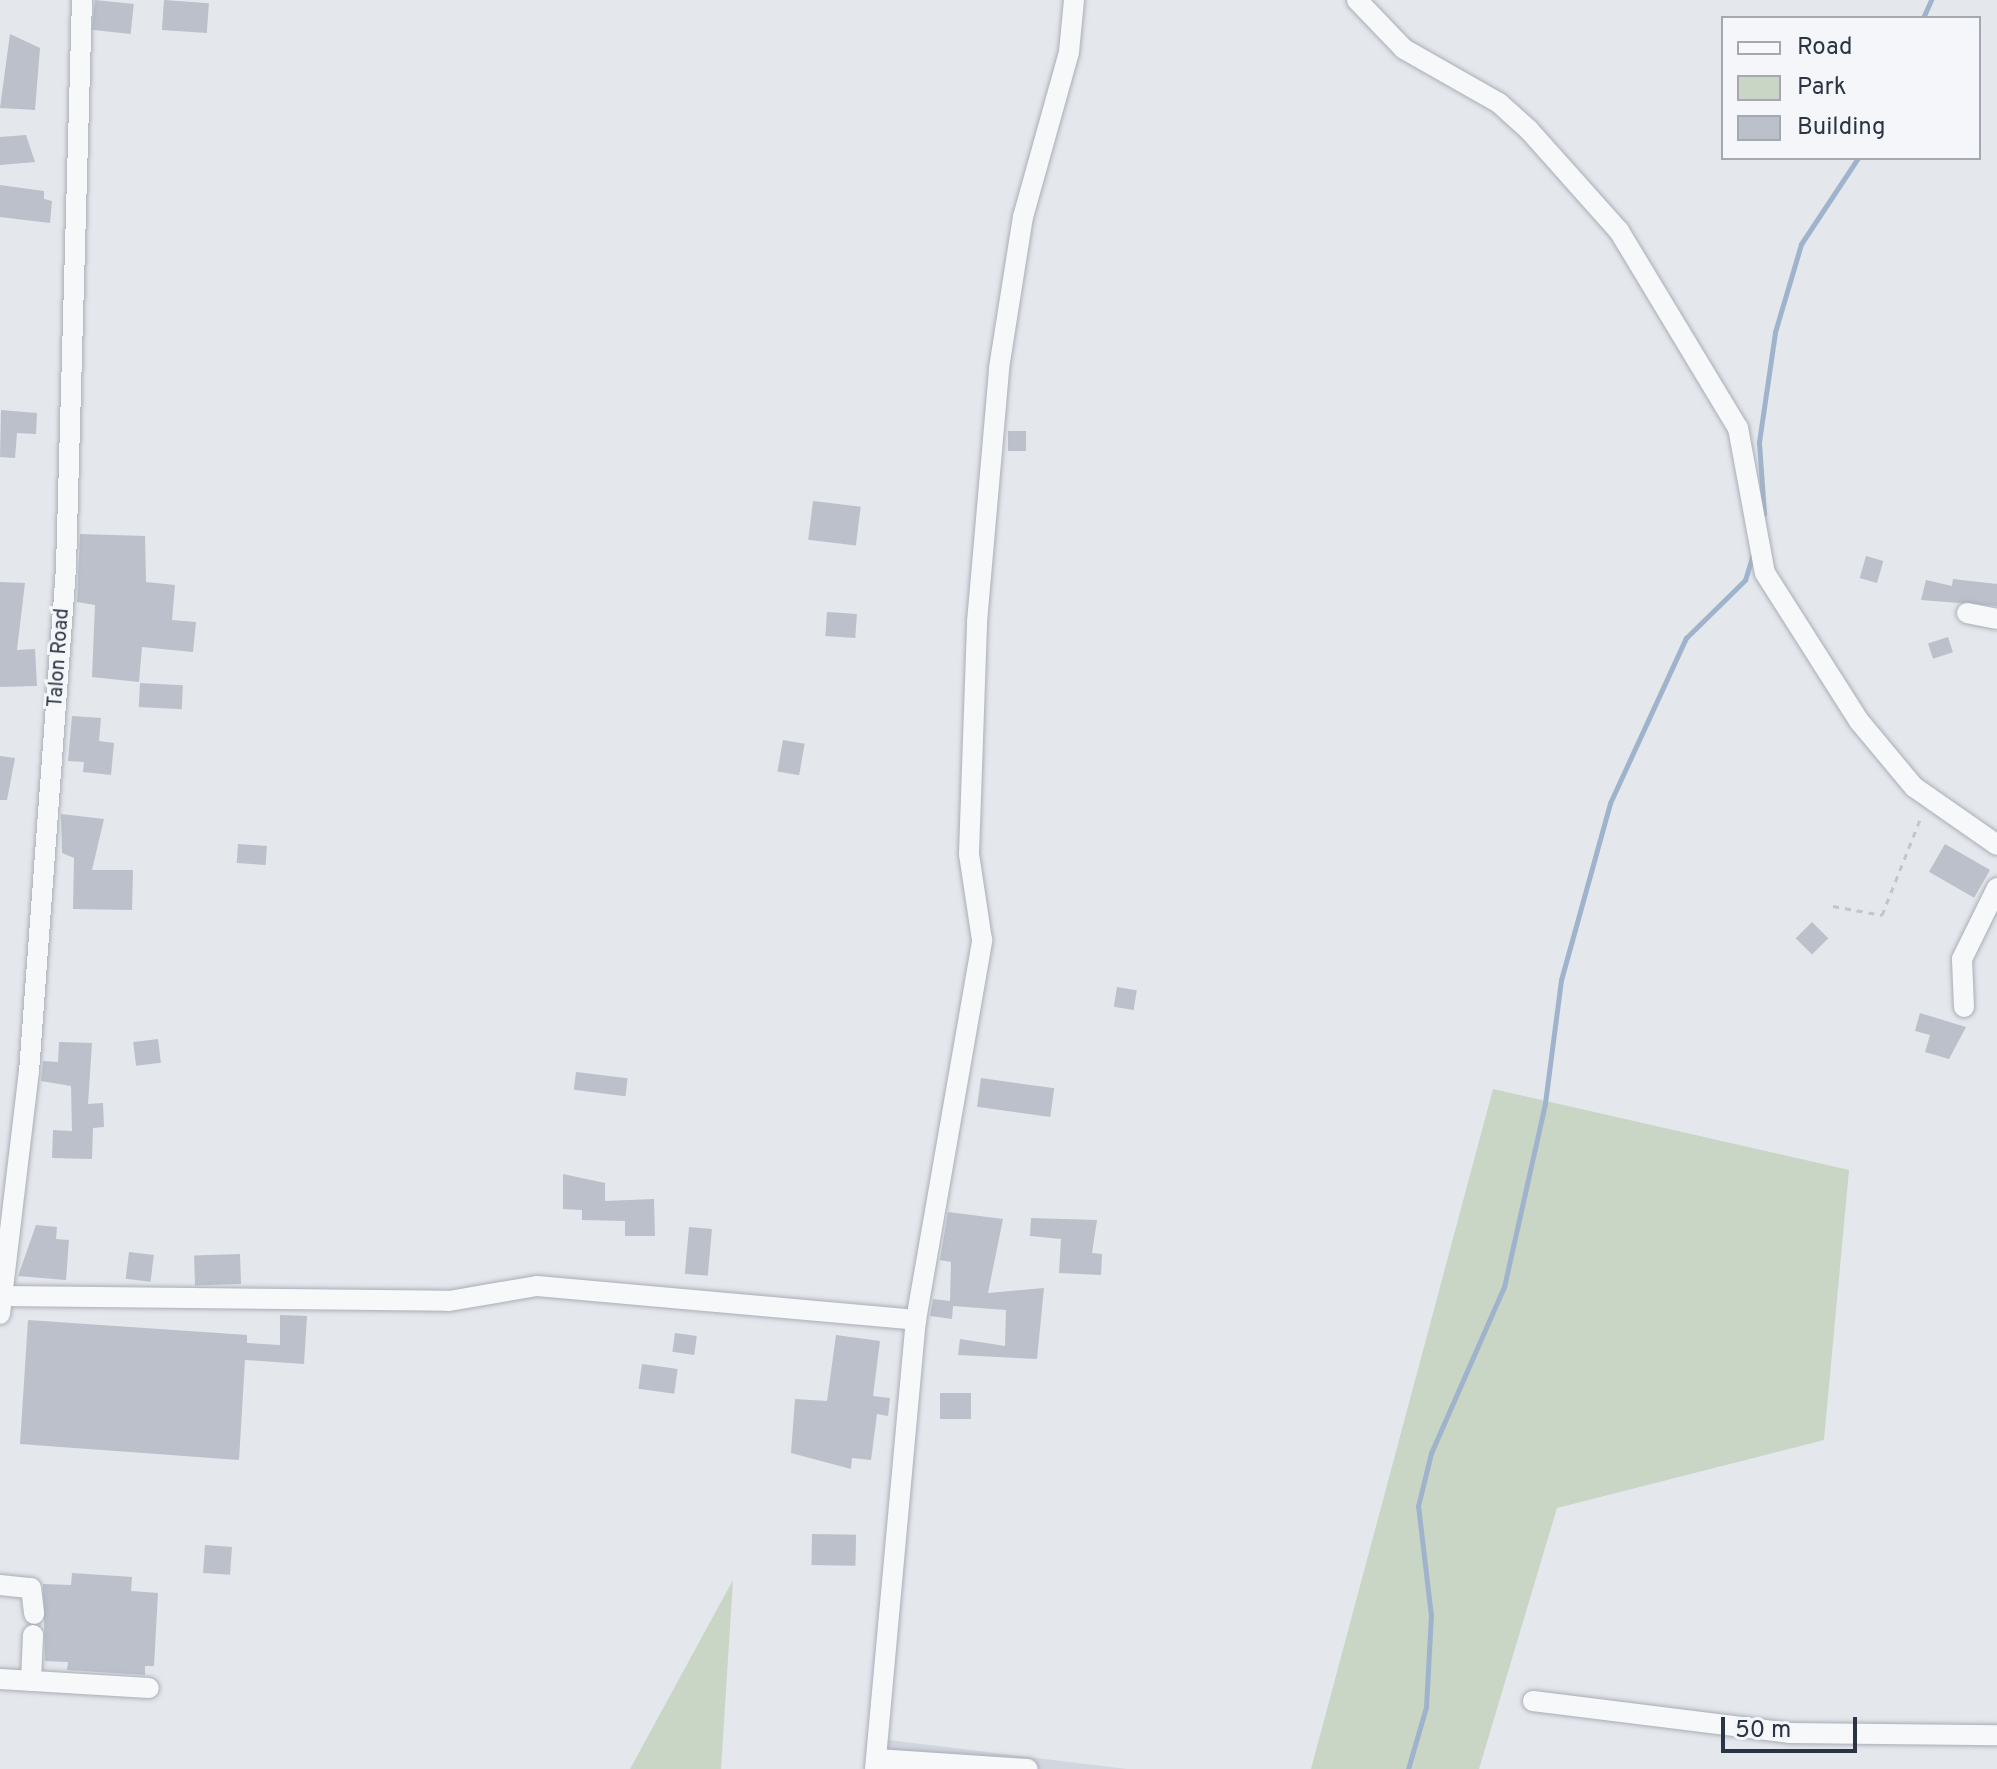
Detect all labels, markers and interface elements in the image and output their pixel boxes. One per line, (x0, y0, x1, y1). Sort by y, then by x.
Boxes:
legend (1721, 16, 1981, 160)
text: Road (1797, 33, 1853, 63)
text: Park (1797, 73, 1847, 103)
text: Building (1797, 113, 1886, 143)
street label: Talon Road (45, 608, 75, 708)
scale bar (1725, 1701, 1861, 1751)
text: 50 m (1735, 1716, 1791, 1746)

